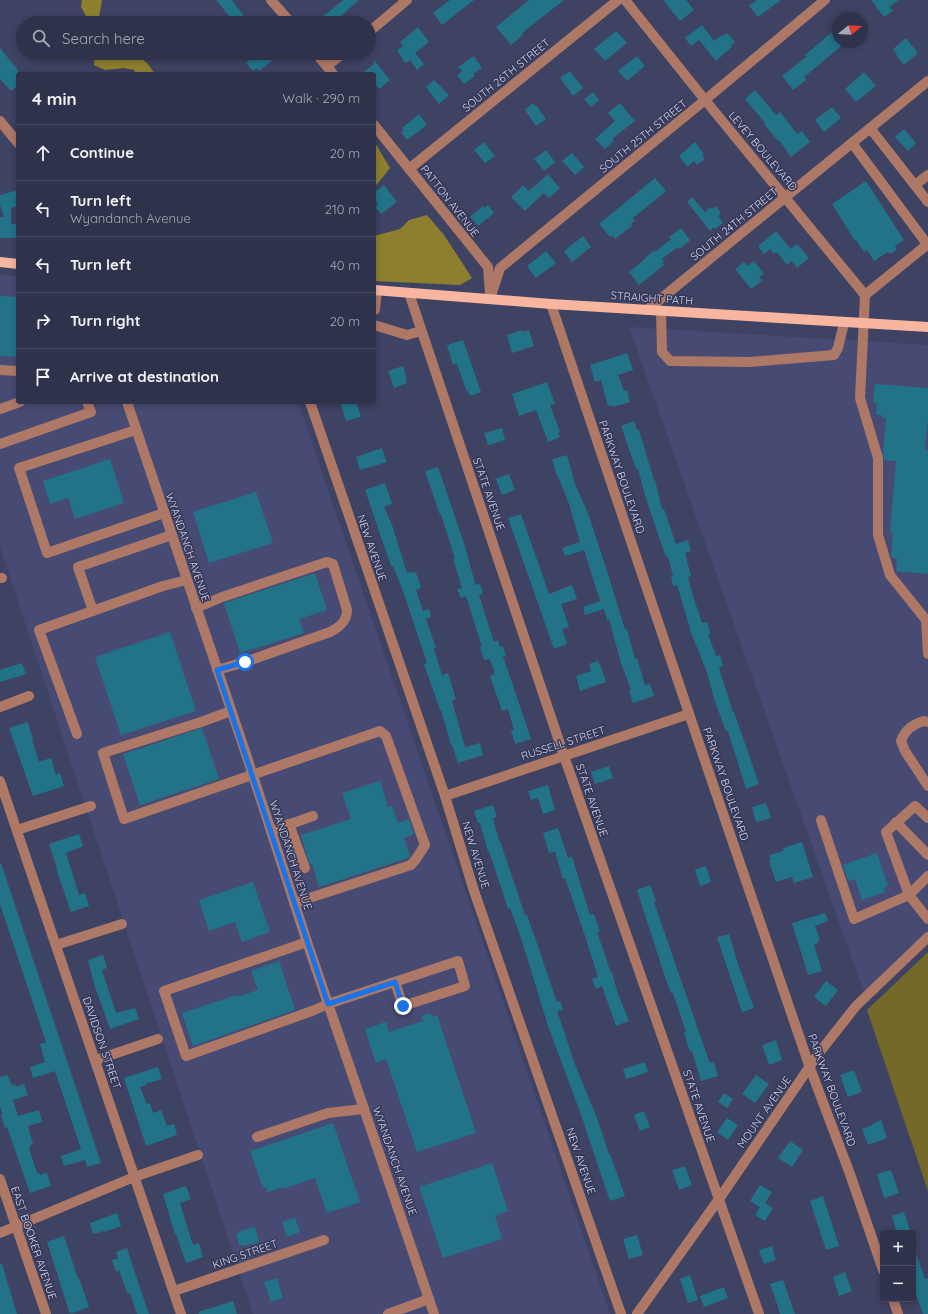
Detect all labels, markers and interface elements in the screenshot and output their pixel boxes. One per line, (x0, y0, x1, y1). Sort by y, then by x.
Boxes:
north arrow (832, 12, 868, 48)
search box (16, 16, 376, 60)
icon: search (30, 27, 52, 49)
text: Search here (62, 29, 145, 48)
street label: SOUTH 26TH STREET (459, 35, 553, 115)
text: 4 min (32, 88, 77, 109)
text: Walk · 290 m (283, 90, 360, 106)
street label: SOUTH 25TH STREET (596, 96, 690, 176)
street label: LEVEY BOULEVARD (726, 108, 800, 194)
icon: ahead (32, 142, 54, 164)
text: Continue (70, 143, 134, 162)
text: 20 m (330, 145, 360, 161)
street label: PATTON AVENUE (418, 162, 482, 240)
street label: SOUTH 24TH STREET (687, 184, 781, 264)
text: Turn left (70, 191, 132, 210)
icon: left (32, 198, 54, 220)
text: 210 m (325, 201, 360, 217)
text: Wyandanch Avenue (70, 210, 191, 226)
icon: left (32, 254, 54, 276)
text: Turn left (70, 255, 132, 274)
text: 40 m (330, 257, 360, 273)
street label: STRAIGHT PATH (610, 288, 694, 308)
icon: right (32, 310, 54, 332)
text: Turn right (70, 311, 141, 330)
text: 20 m (330, 313, 360, 329)
icon: arrive (32, 366, 54, 388)
text: Arrive at destination (70, 367, 219, 386)
street label: PARKWAY BOULEVARD (596, 418, 648, 536)
street label: STATE AVENUE (470, 456, 508, 532)
street label: WYANDANCH AVENUE (163, 491, 213, 603)
street label: NEW AVENUE (354, 513, 390, 583)
route start (236, 653, 254, 671)
street label: RUSSELL STREET (519, 723, 607, 763)
street label: PARKWAY BOULEVARD (700, 725, 752, 843)
street label: STATE AVENUE (573, 762, 611, 838)
street label: WYANDANCH AVENUE (267, 798, 315, 912)
street label: NEW AVENUE (459, 820, 493, 890)
street label: DAVIDSON STREET (80, 995, 125, 1091)
route end (394, 997, 412, 1015)
street label: PARKWAY BOULEVARD (805, 1032, 859, 1148)
street label: STATE AVENUE (680, 1068, 718, 1144)
street label: MOUNT AVENUE (734, 1073, 794, 1151)
street label: WYANDANCH AVENUE (370, 1105, 420, 1217)
street label: NEW AVENUE (563, 1126, 599, 1196)
street label: EAST BOOKER AVENUE (8, 1184, 60, 1302)
map controls (880, 1230, 916, 1302)
button: + (880, 1230, 916, 1266)
street label: KING STREET (210, 1236, 280, 1272)
button: − (880, 1266, 916, 1302)

